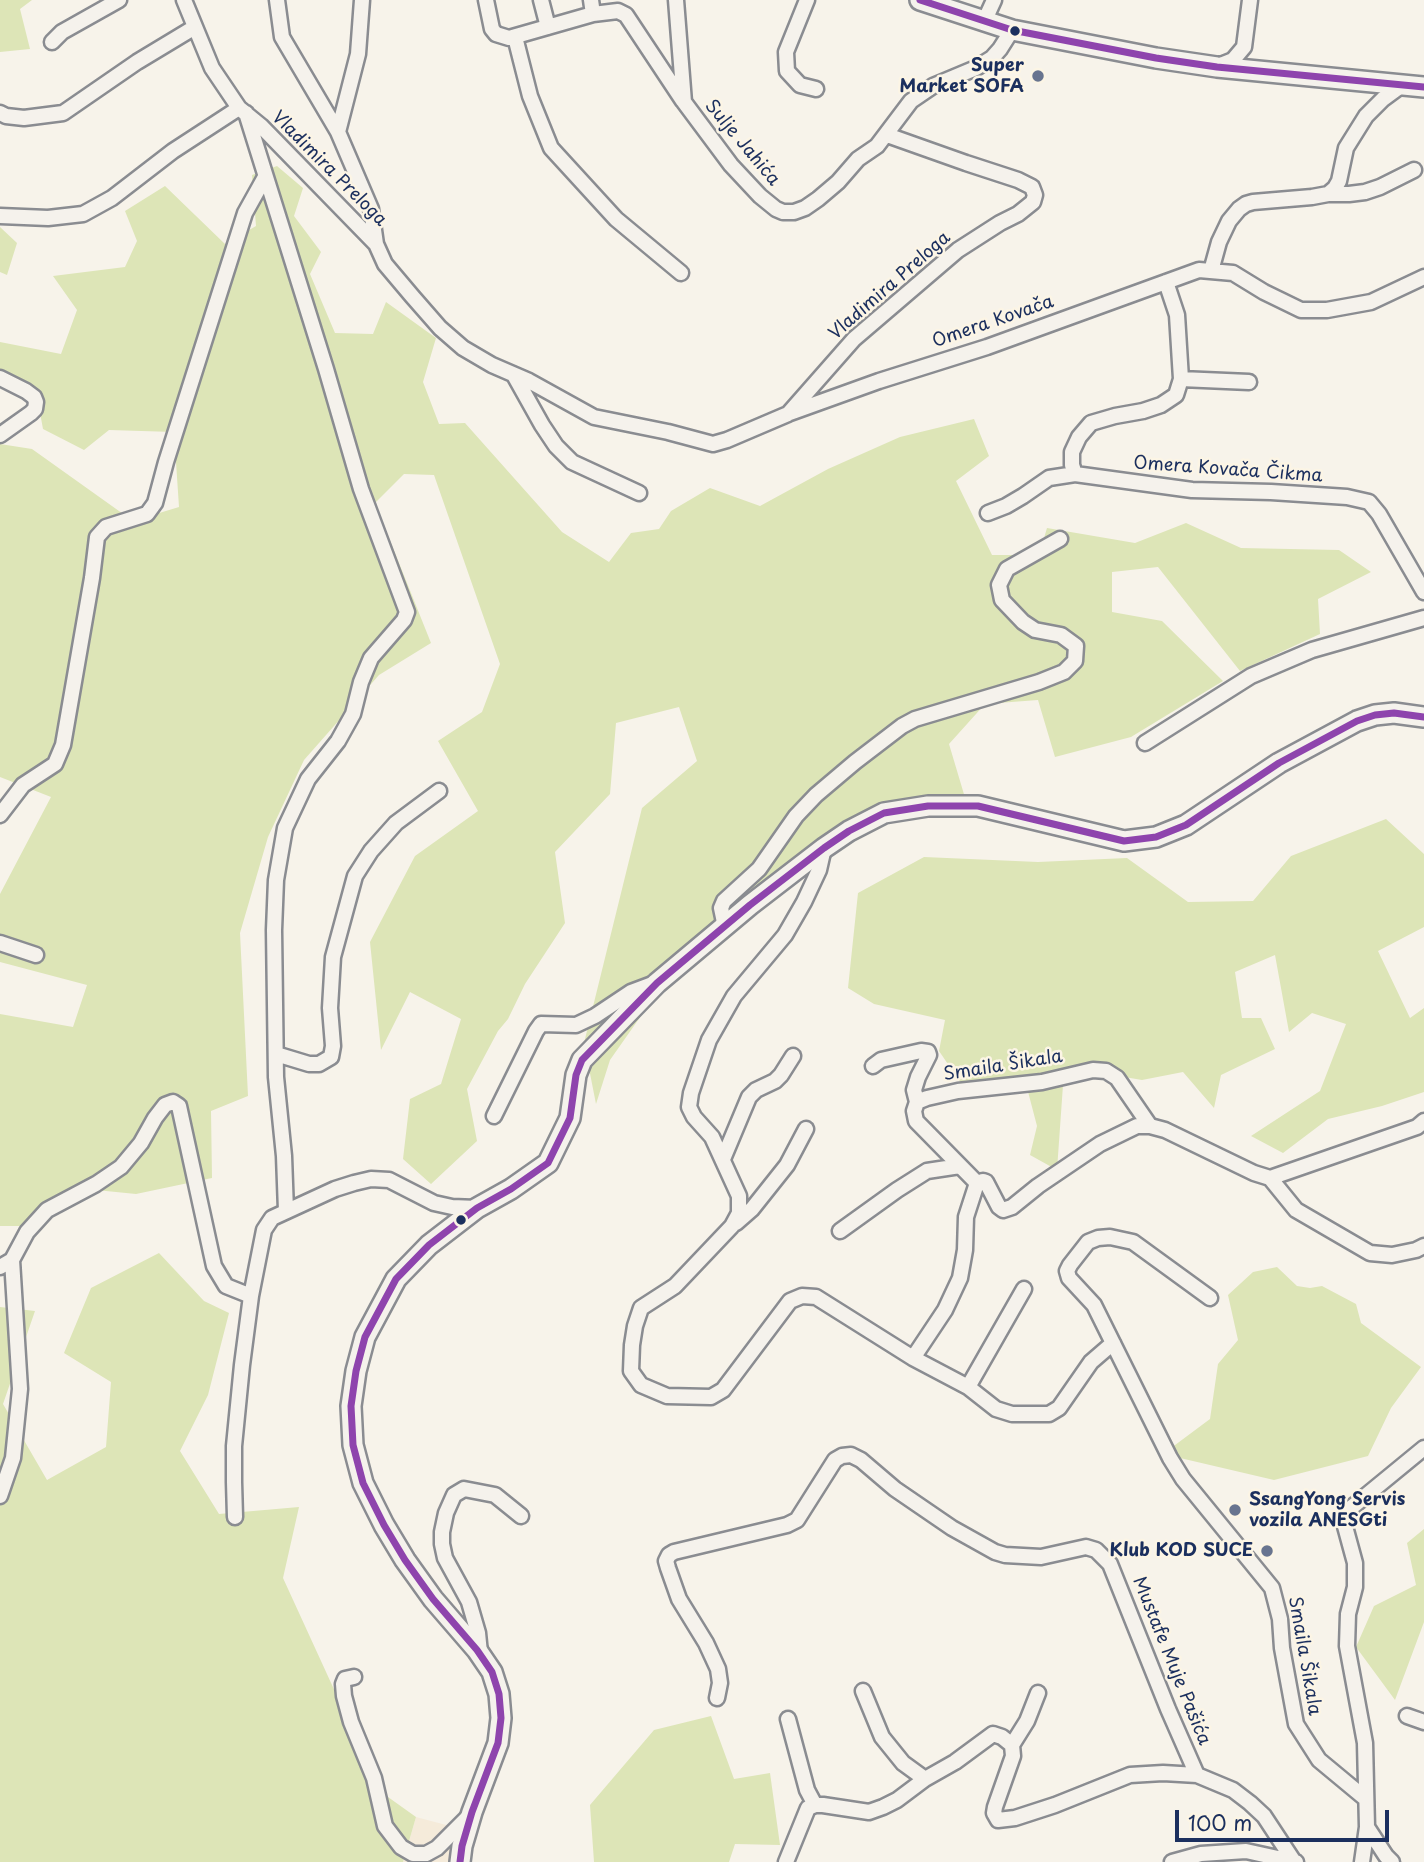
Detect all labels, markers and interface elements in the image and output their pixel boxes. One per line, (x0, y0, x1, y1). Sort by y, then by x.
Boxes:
unlabelled marker (1008, 24, 1022, 38)
place label: Super Market SOFA (900, 55, 1024, 98)
marker: Super Market SOFA (1030, 68, 1046, 84)
street label: Sulje Jahića (700, 96, 784, 190)
street label: Vladimira Preloga (267, 107, 391, 231)
street label: Vladimira Preloga (825, 227, 955, 345)
street label: Omera Kovača (929, 291, 1057, 353)
street label: Omera Kovača Čikma (1133, 453, 1323, 487)
street label: Smaila Šikala (942, 1046, 1064, 1086)
unlabelled marker (454, 1213, 468, 1227)
place label: SsangYong Servis vozila ANESGti (1249, 1489, 1405, 1532)
marker: SsangYong Servis vozila ANESGti (1227, 1502, 1243, 1518)
place label: Klub KOD SUCE (1109, 1540, 1253, 1562)
marker: Klub KOD SUCE (1259, 1543, 1275, 1559)
street label: Mustafe Muje Pašića (1127, 1574, 1215, 1748)
street label: Smaila Šikala (1283, 1595, 1325, 1717)
scale bar (1179, 1796, 1392, 1840)
text: 100 m (1188, 1806, 1252, 1838)

